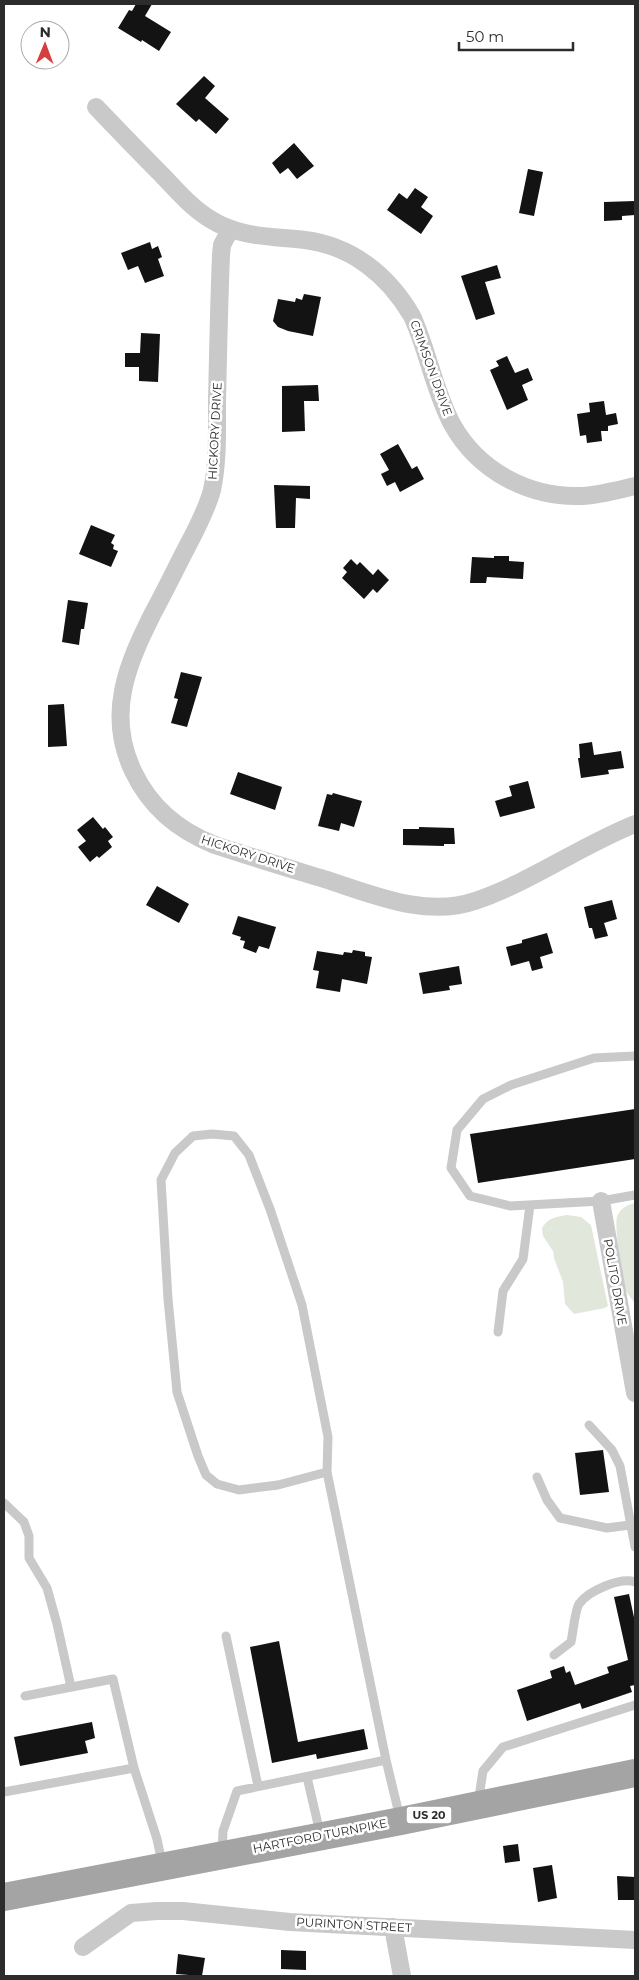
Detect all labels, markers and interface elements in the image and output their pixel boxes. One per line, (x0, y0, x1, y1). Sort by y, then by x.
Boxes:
north arrow (20, 20, 70, 70)
scale bar (459, 20, 573, 52)
text: N (39, 23, 51, 41)
text: 50 m (466, 27, 504, 46)
street label: CRIMSON DRIVE (407, 318, 456, 418)
street label: HICKORY DRIVE (204, 382, 225, 480)
street label: HICKORY DRIVE (199, 831, 297, 876)
street label: POLITO DRIVE (600, 1237, 630, 1326)
road number: US 20 (406, 1806, 452, 1824)
street label: HARTFORD TURNPIKE (252, 1815, 388, 1856)
street label: PURINTON STREET (296, 1914, 412, 1935)

